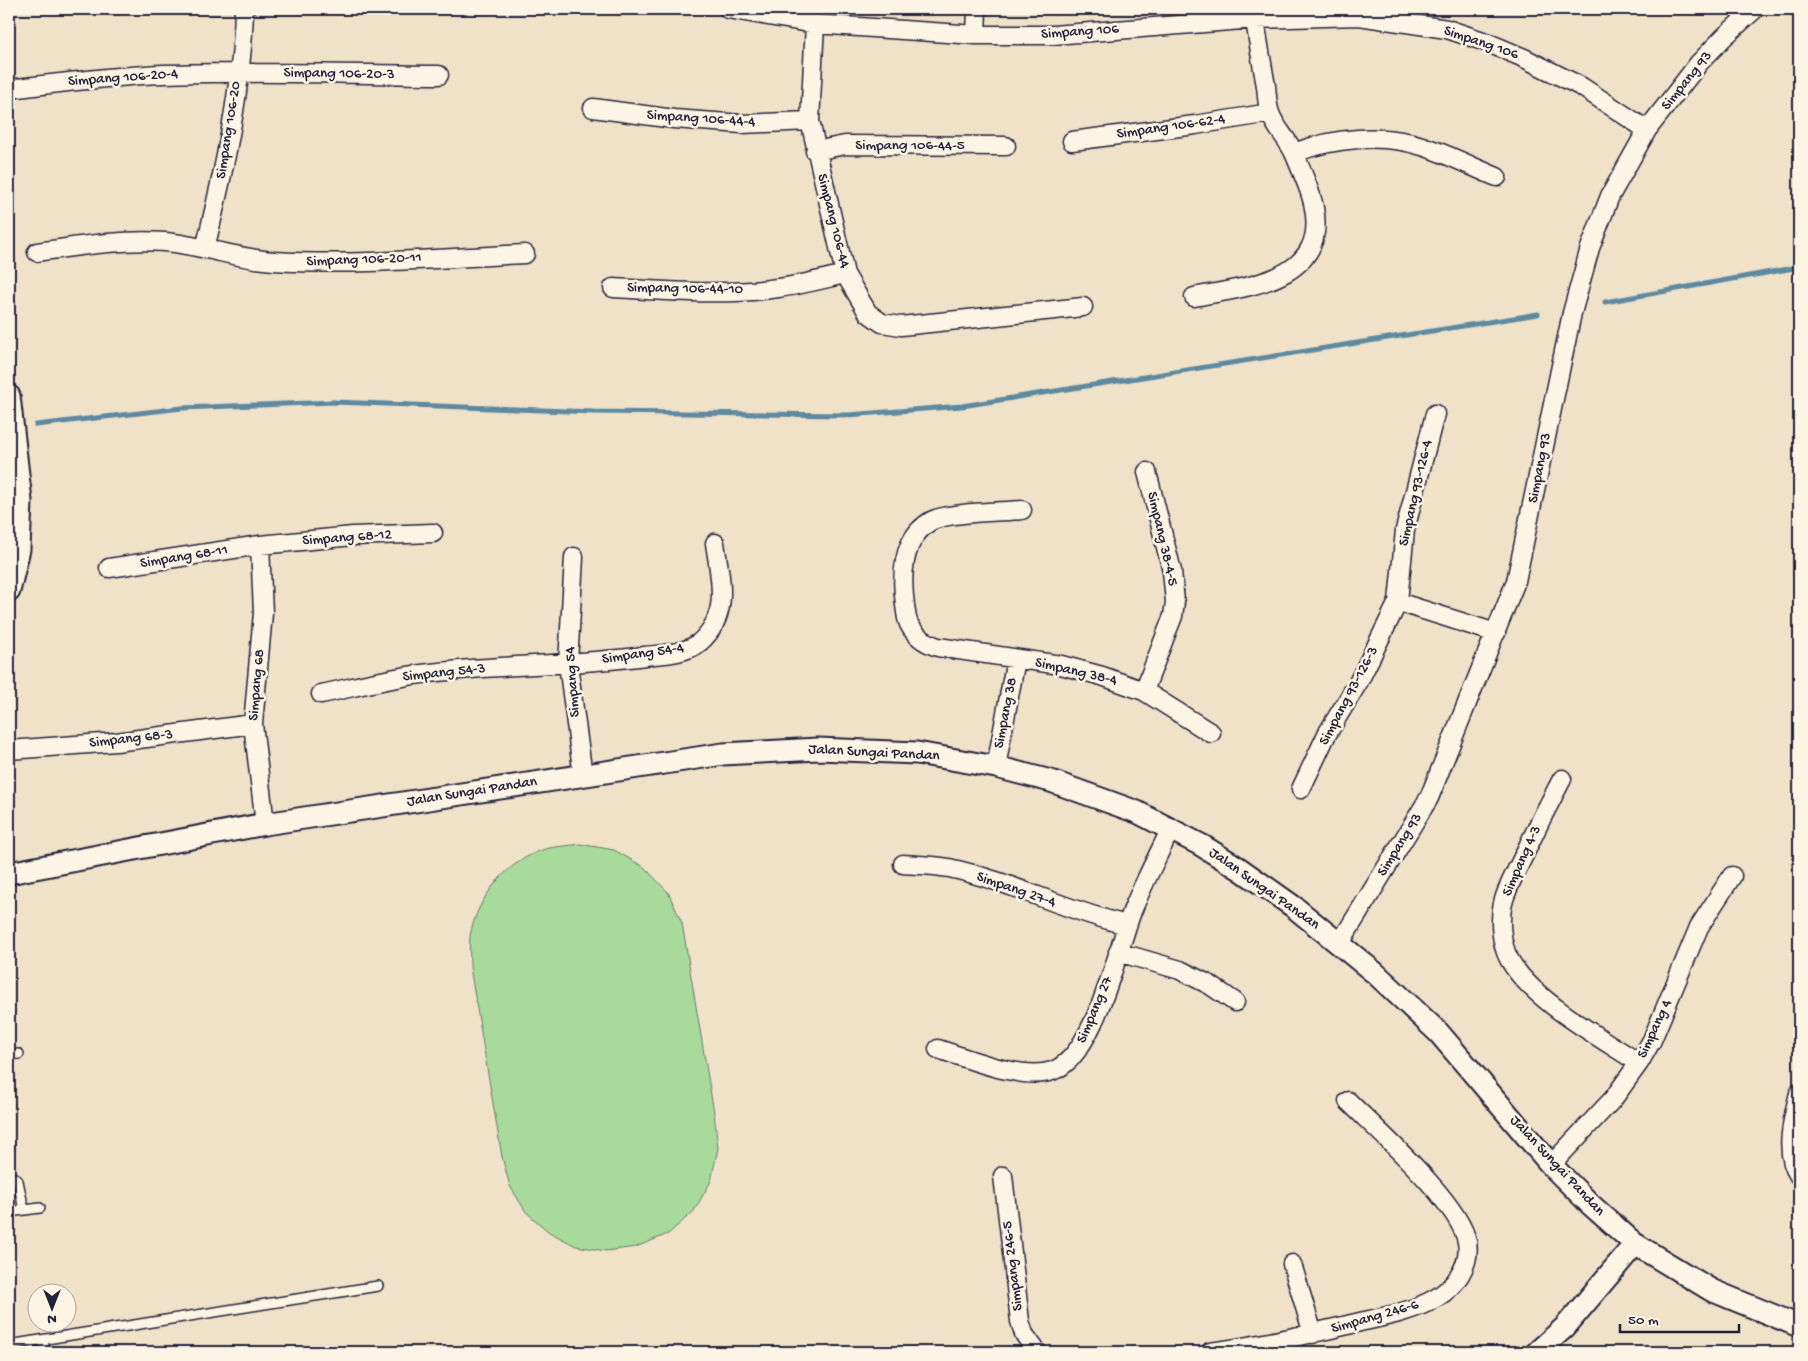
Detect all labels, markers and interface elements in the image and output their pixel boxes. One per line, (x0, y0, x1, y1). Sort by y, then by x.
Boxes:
street label: Simpang 106 (1040, 20, 1120, 44)
street label: Simpang 106 (1441, 22, 1521, 64)
street label: Simpang 93 (1658, 48, 1716, 114)
street label: Simpang 106-20-3 (283, 64, 395, 84)
street label: Simpang 106-20-4 (67, 65, 179, 91)
street label: Simpang 106-20 (212, 79, 246, 180)
street label: Simpang 106-44-4 (646, 106, 756, 132)
street label: Simpang 106-62-4 (1116, 110, 1226, 144)
street label: Simpang 106-44-5 (855, 137, 965, 155)
street label: Simpang 106-44 (813, 172, 853, 270)
street label: Simpang 106-20-11 (306, 249, 422, 271)
street label: Simpang 106-44-10 (627, 279, 744, 299)
street label: Simpang 93 (1524, 431, 1556, 505)
street label: Simpang 93-126-4 (1395, 438, 1437, 548)
street label: Simpang 38-4-5 (1142, 490, 1182, 588)
street label: Simpang 68-12 (302, 526, 392, 550)
street label: Simpang 68-11 (139, 541, 229, 573)
street label: Simpang 54-4 (601, 639, 685, 669)
street label: Simpang 93-126-3 (1315, 643, 1383, 748)
street label: Simpang 54 (562, 646, 584, 718)
street label: Simpang 68 (245, 649, 269, 721)
street label: Simpang 38-4 (1033, 654, 1119, 690)
street label: Simpang 54-3 (402, 660, 487, 686)
street label: Simpang 38 (990, 676, 1022, 750)
street label: Simpang 68-3 (88, 726, 174, 752)
street label: Jalan Sungai Pandan (808, 741, 940, 765)
street label: Jalan Sungai Pandan (406, 773, 538, 811)
street label: Simpang 93 (1374, 810, 1427, 880)
street label: Simpang 4-3 (1498, 823, 1546, 899)
street label: Jalan Sungai Pandan (1205, 844, 1323, 934)
street label: Simpang 27-4 (974, 868, 1058, 912)
street label: Simpang 27 (1073, 973, 1118, 1046)
street label: Simpang 4 (1634, 997, 1676, 1061)
street label: Jalan Sungai Pandan (1506, 1112, 1608, 1220)
street label: Simpang 246-5 (999, 1220, 1027, 1312)
north arrow (28, 1284, 78, 1334)
street label: Simpang 246-6 (1329, 1296, 1421, 1338)
scale bar (1620, 1301, 1739, 1333)
text: N (47, 1310, 57, 1327)
text: 50 m (1628, 1312, 1659, 1330)

